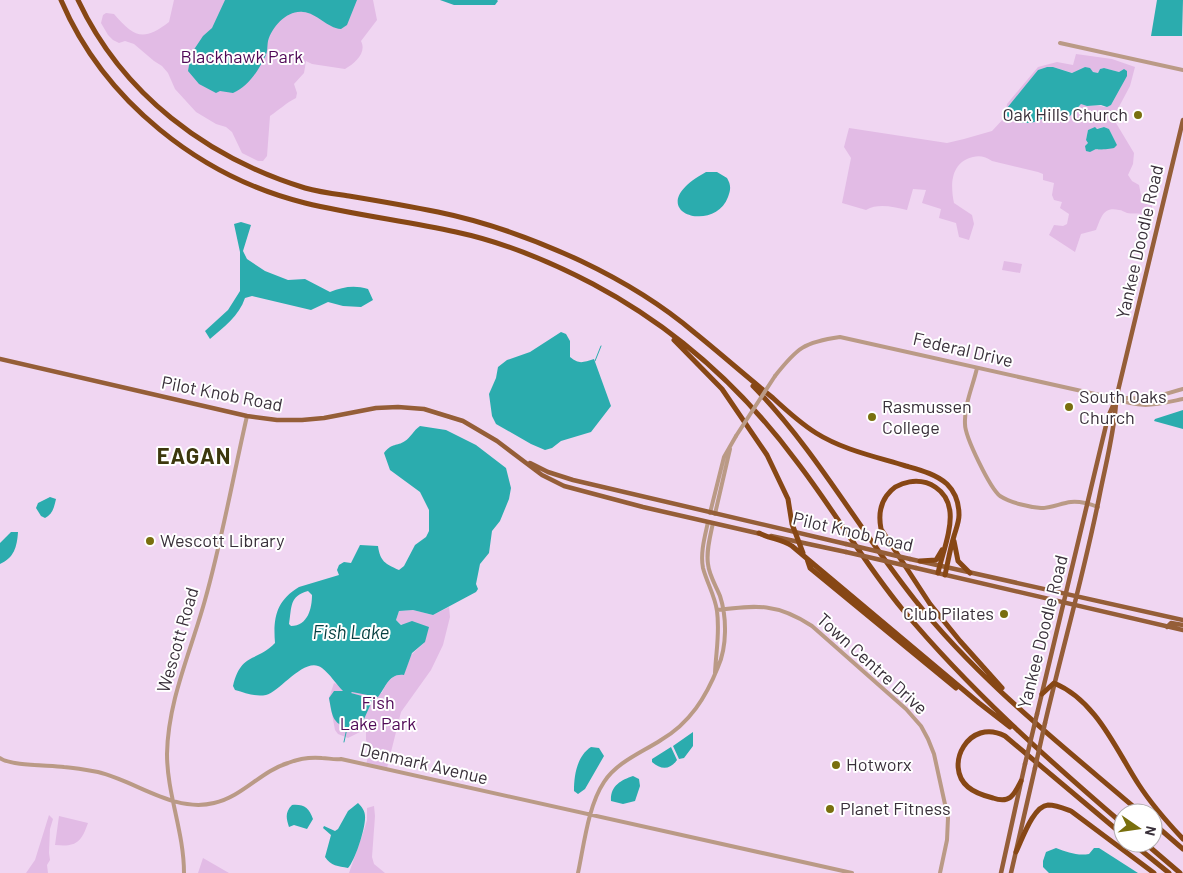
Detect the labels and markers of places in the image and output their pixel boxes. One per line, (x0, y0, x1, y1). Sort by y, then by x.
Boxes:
place label: Oak Hills Church (1002, 103, 1128, 125)
marker: Oak Hills Church (1132, 109, 1144, 121)
place label: South Oaks Church (1079, 385, 1167, 428)
place label: Rasmussen College (882, 395, 972, 438)
marker: South Oaks Church (1063, 401, 1075, 413)
marker: Rasmussen College (866, 411, 878, 423)
place label: Wescott Library (160, 529, 284, 551)
marker: Wescott Library (144, 535, 156, 547)
place label: Club Pilates (903, 602, 994, 624)
marker: Club Pilates (998, 608, 1010, 620)
place label: Hotworx (846, 753, 912, 775)
marker: Hotworx (830, 759, 842, 771)
place label: Planet Fitness (840, 797, 951, 819)
marker: Planet Fitness (824, 803, 836, 815)

